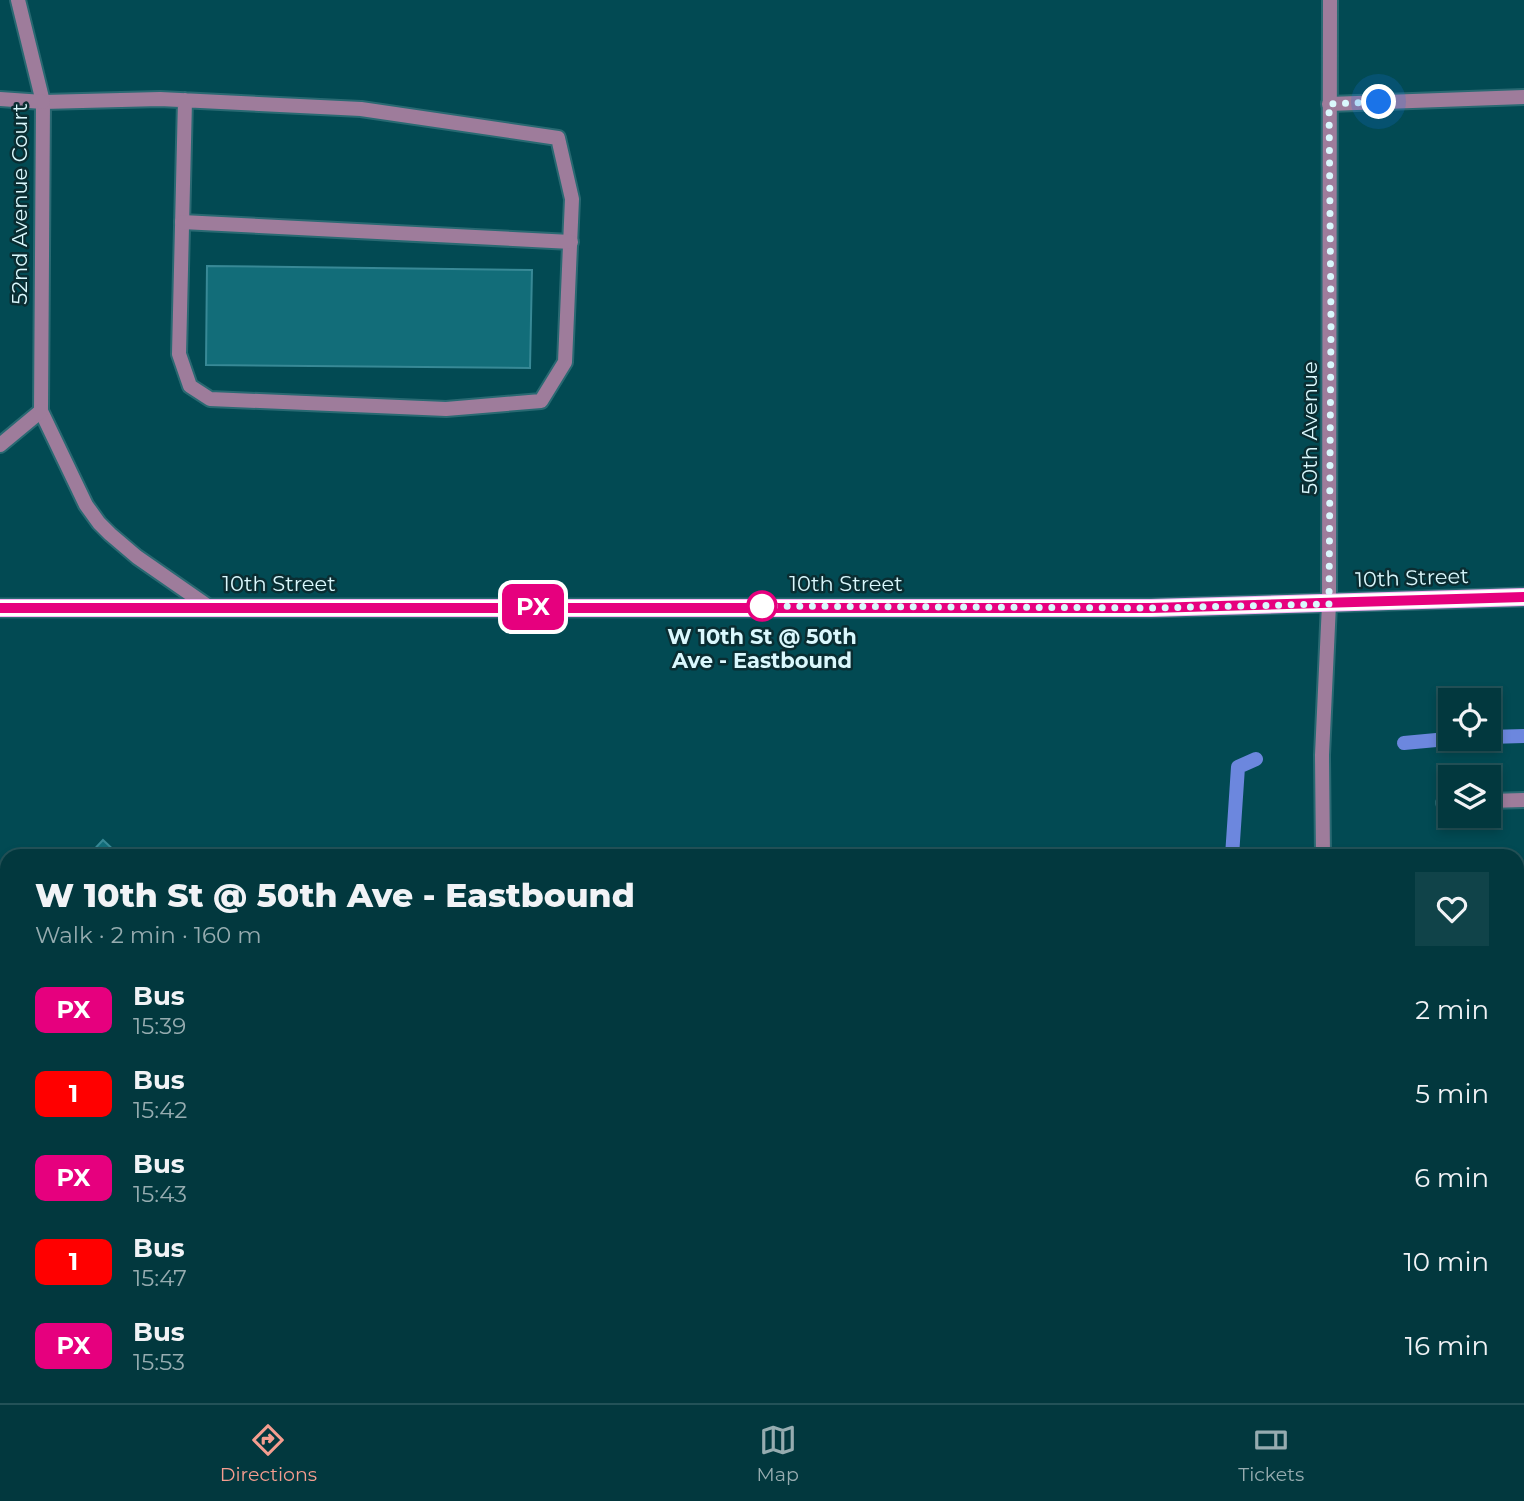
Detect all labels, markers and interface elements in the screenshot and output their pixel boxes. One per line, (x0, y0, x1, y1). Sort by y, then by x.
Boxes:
your location (1361, 84, 1396, 119)
street label: 52nd Avenue Court (7, 103, 32, 305)
street label: 50th Avenue (1297, 361, 1322, 495)
street label: 10th Street (1355, 563, 1469, 592)
street label: 10th Street (222, 571, 336, 596)
street label: 10th Street (789, 571, 903, 596)
line badge: PX (502, 584, 564, 630)
marker: W 10th St @ 50th Ave - Eastbound (747, 591, 777, 621)
text: PX (516, 592, 550, 621)
place label: W 10th St @ 50th Ave - Eastbound (667, 624, 857, 673)
map controls (1438, 688, 1501, 828)
button: locate (1438, 688, 1501, 751)
button: layers (1438, 765, 1501, 828)
button: heart (1415, 872, 1489, 946)
text: W 10th St @ 50th Ave - Eastbound (35, 875, 635, 915)
text: Walk · 2 min · 160 m (35, 921, 262, 949)
text: Bus (133, 980, 185, 1012)
text: 2 min (1415, 994, 1489, 1026)
text: PX (57, 995, 90, 1024)
text: 15:39 (133, 1012, 186, 1040)
text: Bus (133, 1064, 185, 1096)
text: 5 min (1415, 1078, 1489, 1110)
text: 1 (69, 1079, 78, 1108)
text: 15:42 (133, 1096, 187, 1124)
text: Bus (133, 1148, 185, 1180)
text: 6 min (1414, 1162, 1489, 1194)
text: PX (57, 1163, 90, 1192)
text: 15:43 (133, 1180, 187, 1208)
text: Bus (133, 1232, 185, 1264)
text: 10 min (1403, 1246, 1489, 1278)
text: 1 (69, 1247, 78, 1276)
text: 15:47 (133, 1264, 187, 1292)
text: Bus (133, 1316, 185, 1348)
text: 16 min (1405, 1330, 1489, 1362)
text: PX (57, 1331, 90, 1360)
text: 15:53 (133, 1348, 185, 1376)
tab: Directions (220, 1421, 317, 1486)
tab: Map (757, 1421, 799, 1486)
tab: Tickets (1238, 1421, 1304, 1486)

